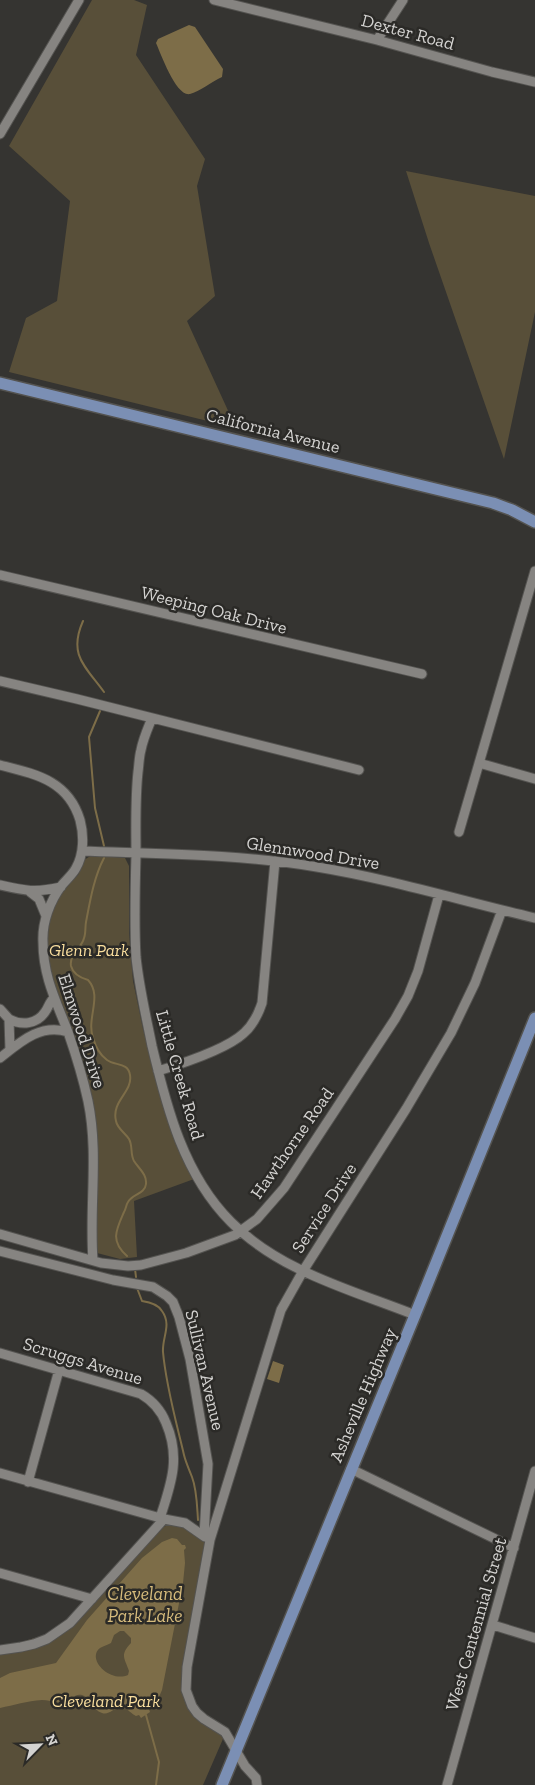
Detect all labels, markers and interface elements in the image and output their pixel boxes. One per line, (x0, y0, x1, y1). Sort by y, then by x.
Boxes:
street label: Dexter Road (359, 9, 457, 55)
street label: California Avenue (204, 404, 342, 458)
street label: Weeping Oak Drive (139, 581, 289, 639)
street label: Glennwood Drive (245, 832, 381, 874)
park label: Glenn Park (49, 939, 129, 961)
street label: Elmwood Drive (53, 971, 111, 1091)
street label: Little Creek Road (151, 1008, 209, 1142)
street label: Hawthorne Road (246, 1083, 339, 1203)
street label: Service Drive (287, 1159, 361, 1257)
street label: Sullivan Avenue (180, 1308, 230, 1432)
street label: Asheville Highway (325, 1324, 401, 1465)
street label: Scruggs Avenue (21, 1332, 145, 1390)
street label: West Centennial Street (441, 1534, 511, 1713)
water label: Cleveland Park Lake (107, 1582, 183, 1627)
park label: Cleveland Park (52, 1690, 160, 1712)
north arrow (15, 1720, 65, 1770)
text: N (41, 1732, 61, 1749)

